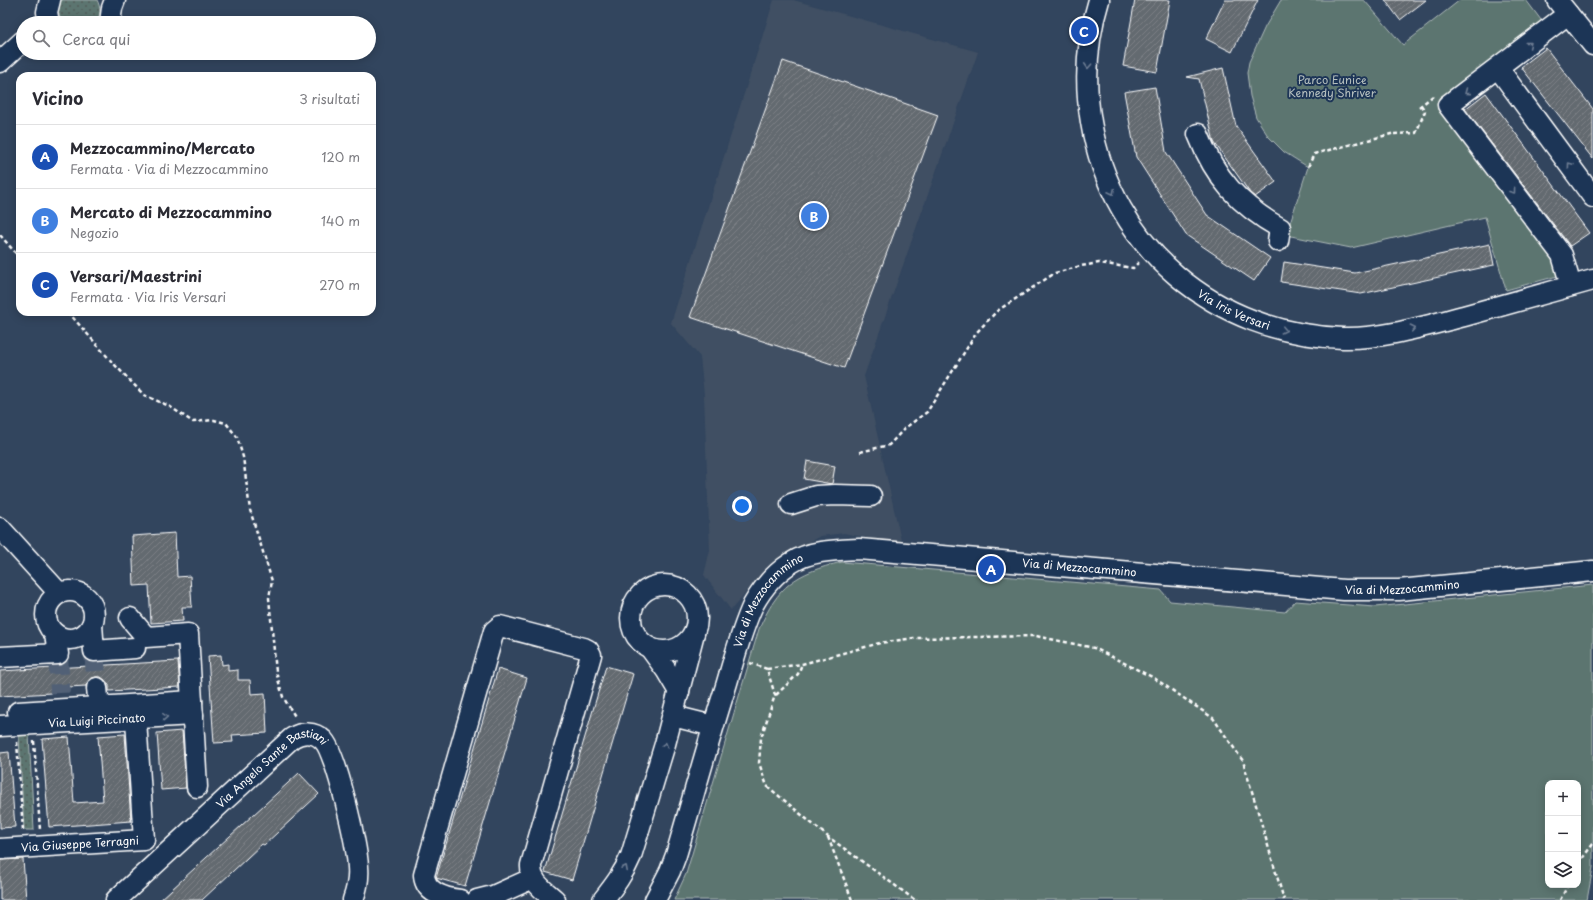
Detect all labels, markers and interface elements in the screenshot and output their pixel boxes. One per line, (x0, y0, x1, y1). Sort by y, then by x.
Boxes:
search box (16, 16, 376, 60)
pin: C (1071, 16, 1097, 46)
icon: search (30, 27, 52, 49)
text: Cerca qui (62, 27, 130, 50)
one-way arrow (1524, 42, 1531, 49)
one-way arrow (1083, 63, 1092, 69)
park label: Parco Eunice Kennedy Shriver (1288, 71, 1376, 101)
text: Vicino (32, 85, 83, 111)
one-way arrow (1464, 87, 1471, 94)
text: 3 risultati (299, 89, 360, 108)
text: Mezzocammino/Mercato (70, 136, 255, 159)
text: A (40, 147, 50, 166)
text: 120 m (321, 147, 360, 166)
text: Fermata · Via di Mezzocammino (70, 159, 269, 178)
one-way arrow (1568, 163, 1575, 170)
one-way arrow (1508, 186, 1515, 193)
one-way arrow (1107, 188, 1115, 195)
text: Mercato di Mezzocammino (70, 200, 272, 223)
pin: B (801, 201, 827, 231)
text: B (41, 211, 49, 230)
text: 140 m (321, 211, 360, 230)
text: Negozio (70, 223, 119, 242)
text: Versari/Maestrini (70, 264, 202, 287)
text: C (40, 275, 50, 294)
text: 270 m (319, 275, 360, 294)
street label: Via Iris Versari (1194, 285, 1272, 334)
text: Fermata · Via Iris Versari (70, 287, 226, 306)
one-way arrow (1281, 325, 1287, 333)
one-way arrow (1410, 325, 1416, 333)
your location (732, 496, 752, 516)
street label: Via di Mezzocammino (729, 549, 806, 649)
pin: A (978, 554, 1004, 584)
street label: Via di Mezzocammino (1021, 554, 1137, 580)
street label: Via di Mezzocammino (1345, 575, 1460, 598)
street label: Via Luigi Piccinato (48, 709, 146, 731)
one-way arrow (162, 712, 168, 721)
street label: Via Angelo Sante Bastiani (212, 724, 333, 812)
one-way arrow (660, 741, 669, 748)
map controls (1545, 780, 1581, 888)
button: + (1545, 780, 1581, 816)
button: − (1545, 816, 1581, 852)
street label: Via Giuseppe Terragni (20, 831, 139, 856)
button: layers (1545, 852, 1581, 888)
one-way arrow (620, 865, 628, 872)

